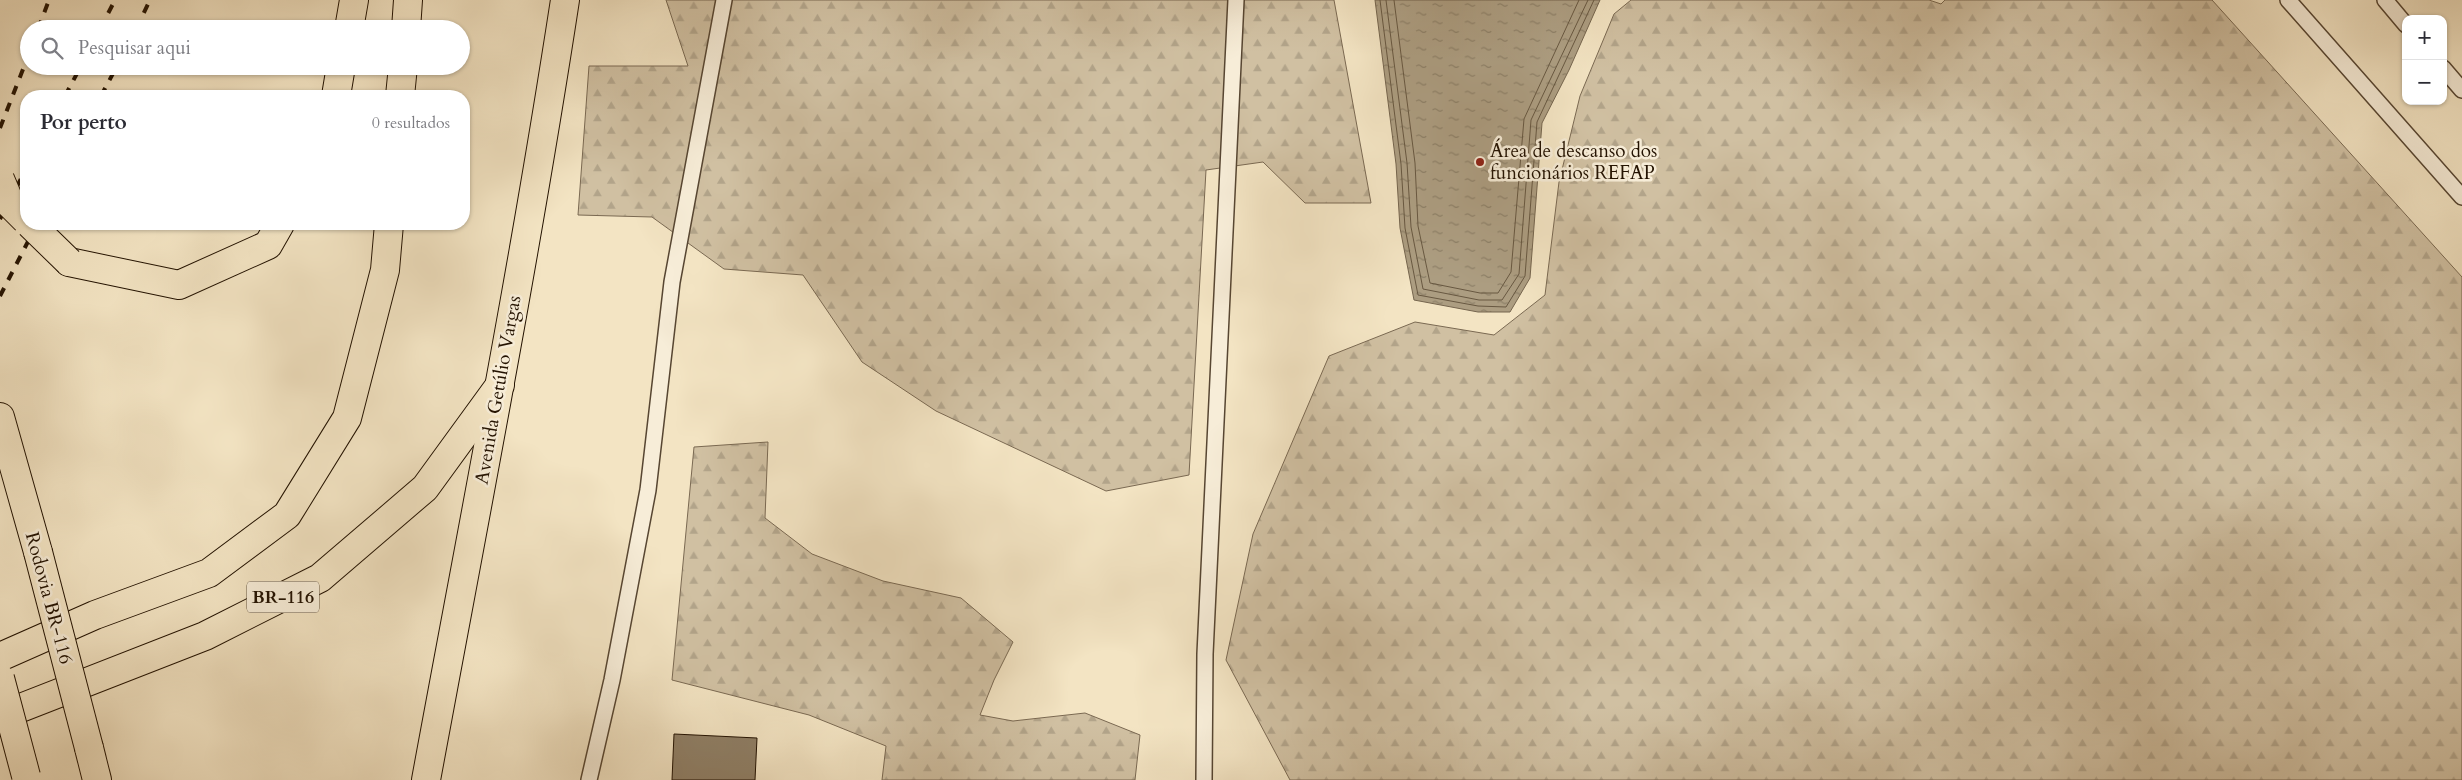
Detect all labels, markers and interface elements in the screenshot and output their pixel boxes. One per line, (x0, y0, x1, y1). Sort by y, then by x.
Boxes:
map controls (2402, 15, 2447, 105)
button: + (2402, 15, 2447, 60)
search box (20, 20, 470, 75)
icon: search (38, 34, 66, 62)
text: Pesquisar aqui (78, 35, 191, 61)
button: − (2402, 60, 2447, 105)
text: Por perto (40, 108, 127, 137)
text: 0 resultados (372, 112, 450, 134)
place label: Área de descanso dos funcionários REFAP (1490, 138, 1657, 186)
marker: Área de descanso dos funcionários REFAP (1474, 156, 1486, 168)
street label: Avenida Getúlio Vargas (469, 294, 527, 486)
street label: Rodovia BR-116 (19, 529, 79, 667)
road number: BR-116 (247, 582, 319, 612)

